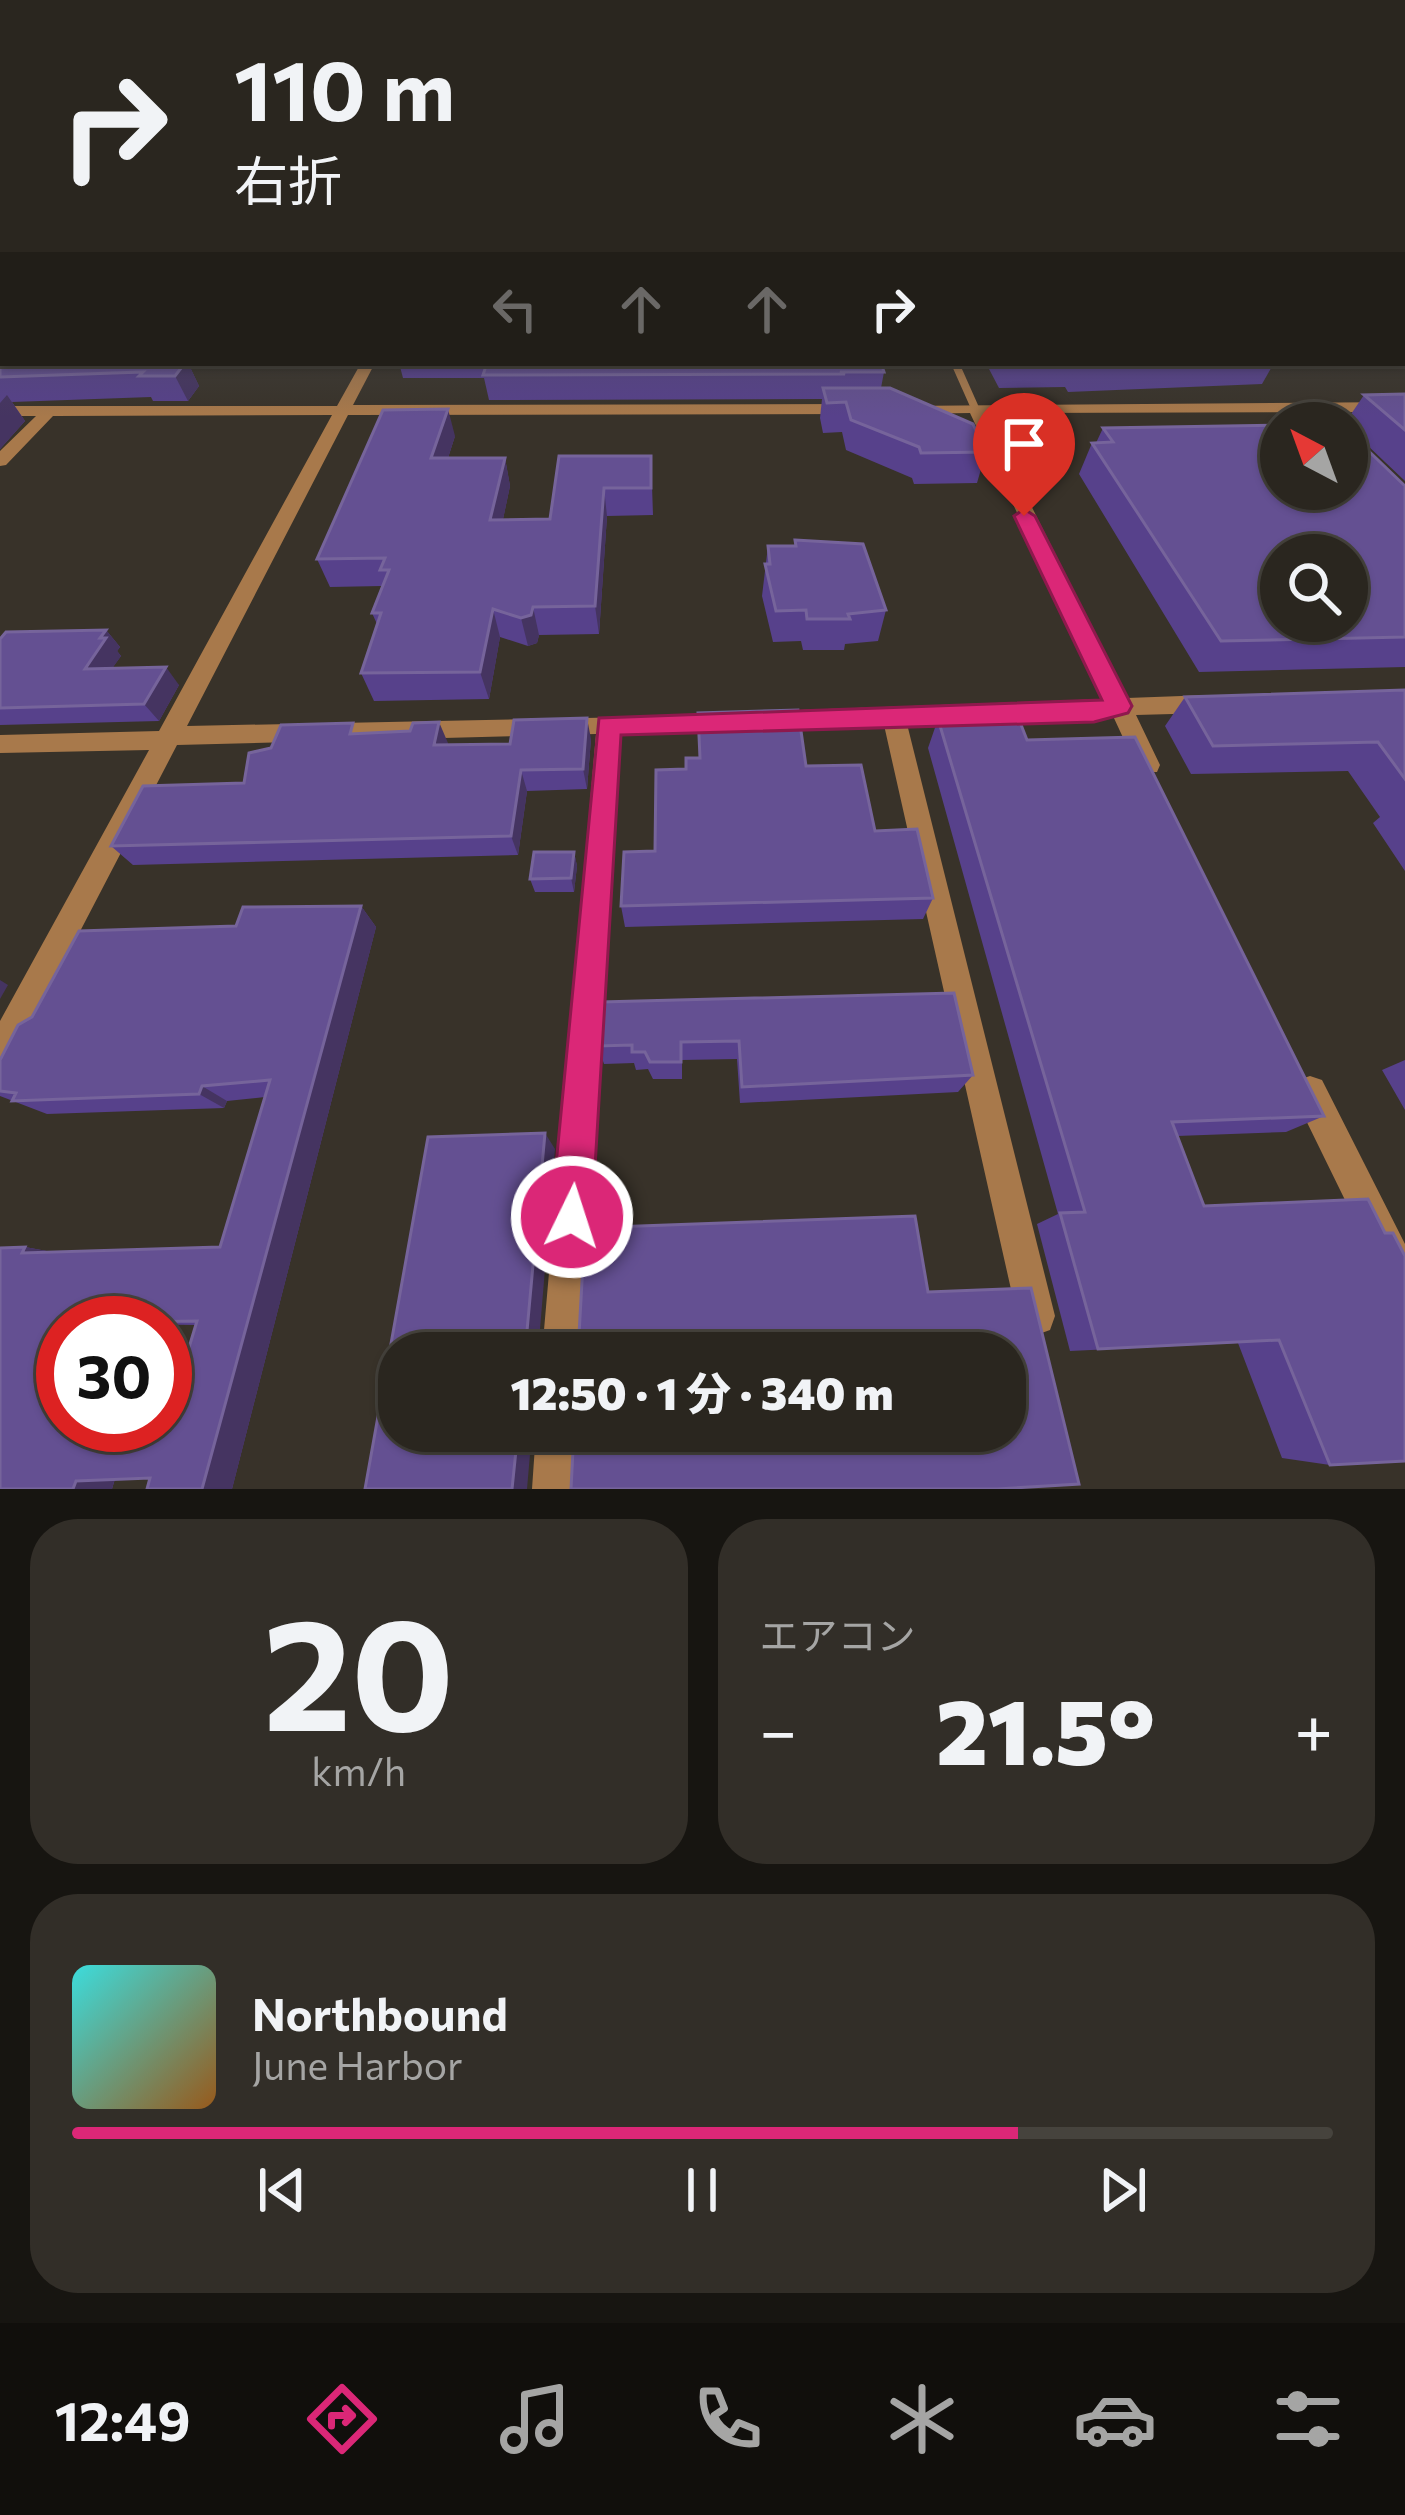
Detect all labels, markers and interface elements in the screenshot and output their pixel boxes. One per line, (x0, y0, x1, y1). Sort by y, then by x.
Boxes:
text: 110 m (234, 36, 455, 138)
icon: right (36, 48, 192, 204)
text: 右折 (234, 146, 342, 212)
icon: left (482, 276, 548, 342)
icon: ahead (608, 276, 674, 342)
icon: ahead (734, 276, 800, 342)
icon: right (860, 276, 926, 342)
pin (973, 393, 1075, 516)
north arrow (1260, 402, 1368, 510)
map controls (1260, 402, 1368, 642)
icon: arrive (991, 411, 1057, 477)
button: search (1260, 534, 1368, 642)
position arrow (509, 1154, 635, 1280)
speed limit sign: 30 (36, 1296, 192, 1452)
text: 12:50 · 1 分 · 340 m (511, 1364, 893, 1419)
text: 20 (263, 1572, 454, 1763)
text: エアコン (760, 1610, 916, 1658)
text: 21.5° (936, 1673, 1155, 1784)
text: − (760, 1688, 797, 1769)
text: + (1294, 1688, 1333, 1769)
text: km/h (311, 1746, 406, 1794)
text: Northbound (252, 1985, 508, 2040)
text: June Harbor (252, 2040, 463, 2088)
icon: previous (249, 2157, 315, 2223)
icon: pause (669, 2157, 735, 2223)
icon: next (1090, 2157, 1156, 2223)
icon: directions (300, 2377, 384, 2461)
icon: music (493, 2377, 577, 2461)
icon: phone (686, 2377, 770, 2461)
icon: climate (880, 2377, 964, 2461)
icon: car (1073, 2377, 1157, 2461)
icon: filters (1266, 2377, 1350, 2461)
text: 12:49 (55, 2386, 191, 2452)

